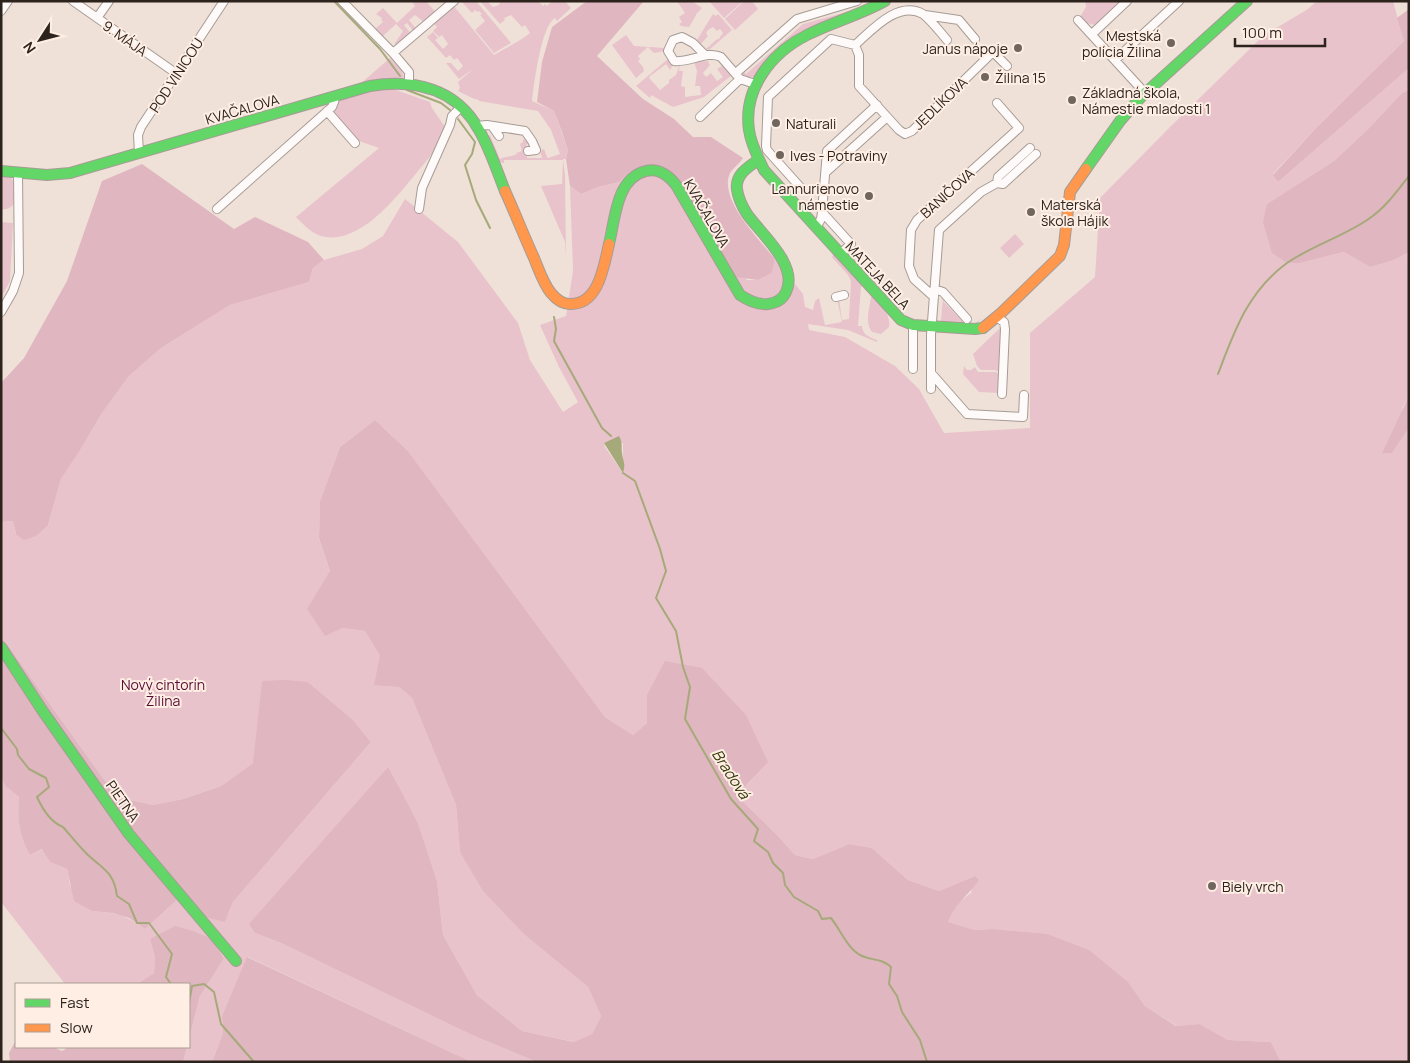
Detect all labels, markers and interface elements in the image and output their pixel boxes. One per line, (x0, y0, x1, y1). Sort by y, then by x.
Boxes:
north arrow (15, 15, 65, 65)
scale bar (1235, 15, 1325, 47)
street label: 9. MÁJA (99, 16, 151, 60)
text: 100 m (1242, 22, 1282, 43)
place label: Mestská polícia Žilina (1082, 26, 1161, 61)
street label: POD VINICOU (145, 34, 207, 116)
marker: Mestská polícia Žilina (1165, 37, 1177, 49)
text: N (18, 38, 40, 58)
place label: Janus nápoje (923, 39, 1008, 58)
marker: Janus nápoje (1012, 42, 1024, 54)
place label: Žilina 15 (995, 68, 1046, 87)
marker: Žilina 15 (979, 71, 991, 83)
street label: JEDLÍKOVA (909, 72, 971, 134)
place label: Základná škola, Námestie mladosti 1 (1082, 83, 1211, 118)
street label: KVAČALOVA (203, 89, 281, 129)
marker: Základná škola, Námestie mladosti 1 (1066, 94, 1078, 106)
place label: Naturali (786, 114, 836, 133)
marker: Naturali (770, 117, 782, 129)
place label: Ives - Potraviny (790, 146, 888, 165)
marker: Ives - Potraviny (774, 149, 786, 161)
street label: BANIČOVA (916, 164, 978, 222)
street label: KVAČALOVA (680, 175, 734, 251)
place label: Lannurienovo námestie (771, 179, 859, 214)
marker: Lannurienovo námestie (863, 190, 875, 202)
place label: Materská škola Hájik (1041, 195, 1109, 230)
marker: Materská škola Hájik (1025, 206, 1037, 218)
street label: MATEJA BELA (842, 237, 915, 313)
park label: Nový cintorín Žilina (121, 675, 205, 710)
water label: Bradová (707, 745, 755, 804)
street label: PIETNA (102, 776, 144, 826)
place label: Biely vrch (1222, 877, 1284, 896)
marker: Biely vrch (1206, 880, 1218, 892)
legend (15, 983, 190, 1048)
text: Fast (60, 992, 89, 1013)
text: Slow (60, 1017, 93, 1038)

